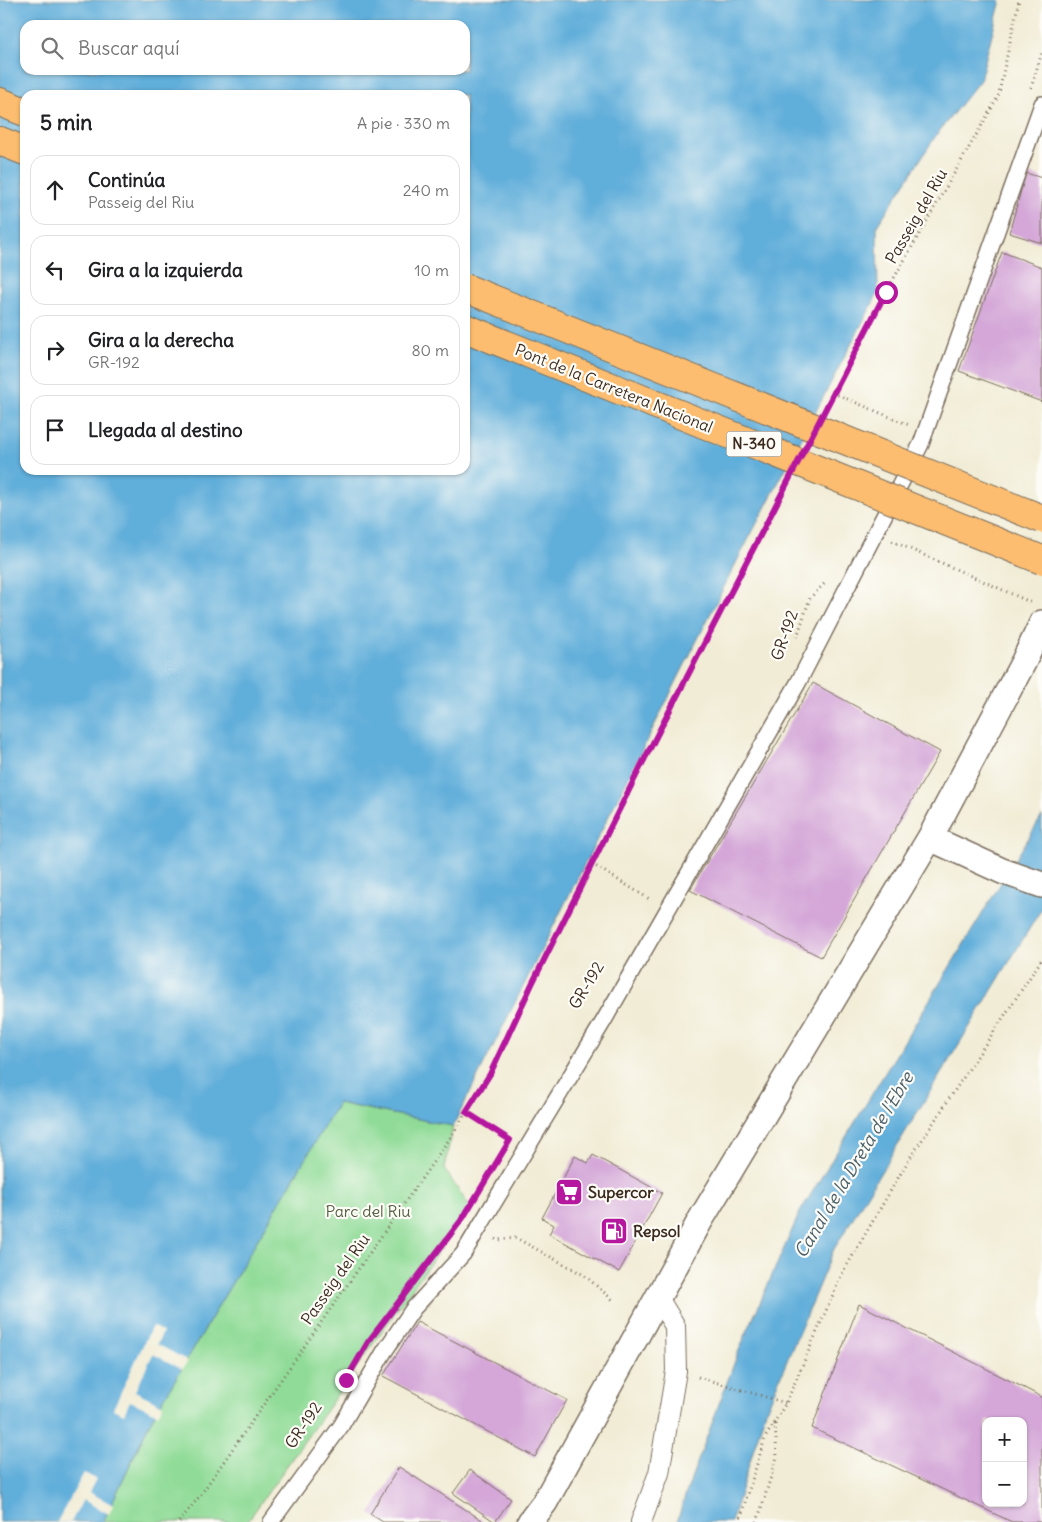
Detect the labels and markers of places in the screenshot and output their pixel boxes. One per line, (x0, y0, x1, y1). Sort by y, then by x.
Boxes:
supermarket icon: Supercor (554, 1177, 584, 1207)
place label: Supercor (588, 1182, 654, 1203)
fuel station icon: Repsol (599, 1216, 629, 1246)
place label: Repsol (633, 1221, 680, 1242)

